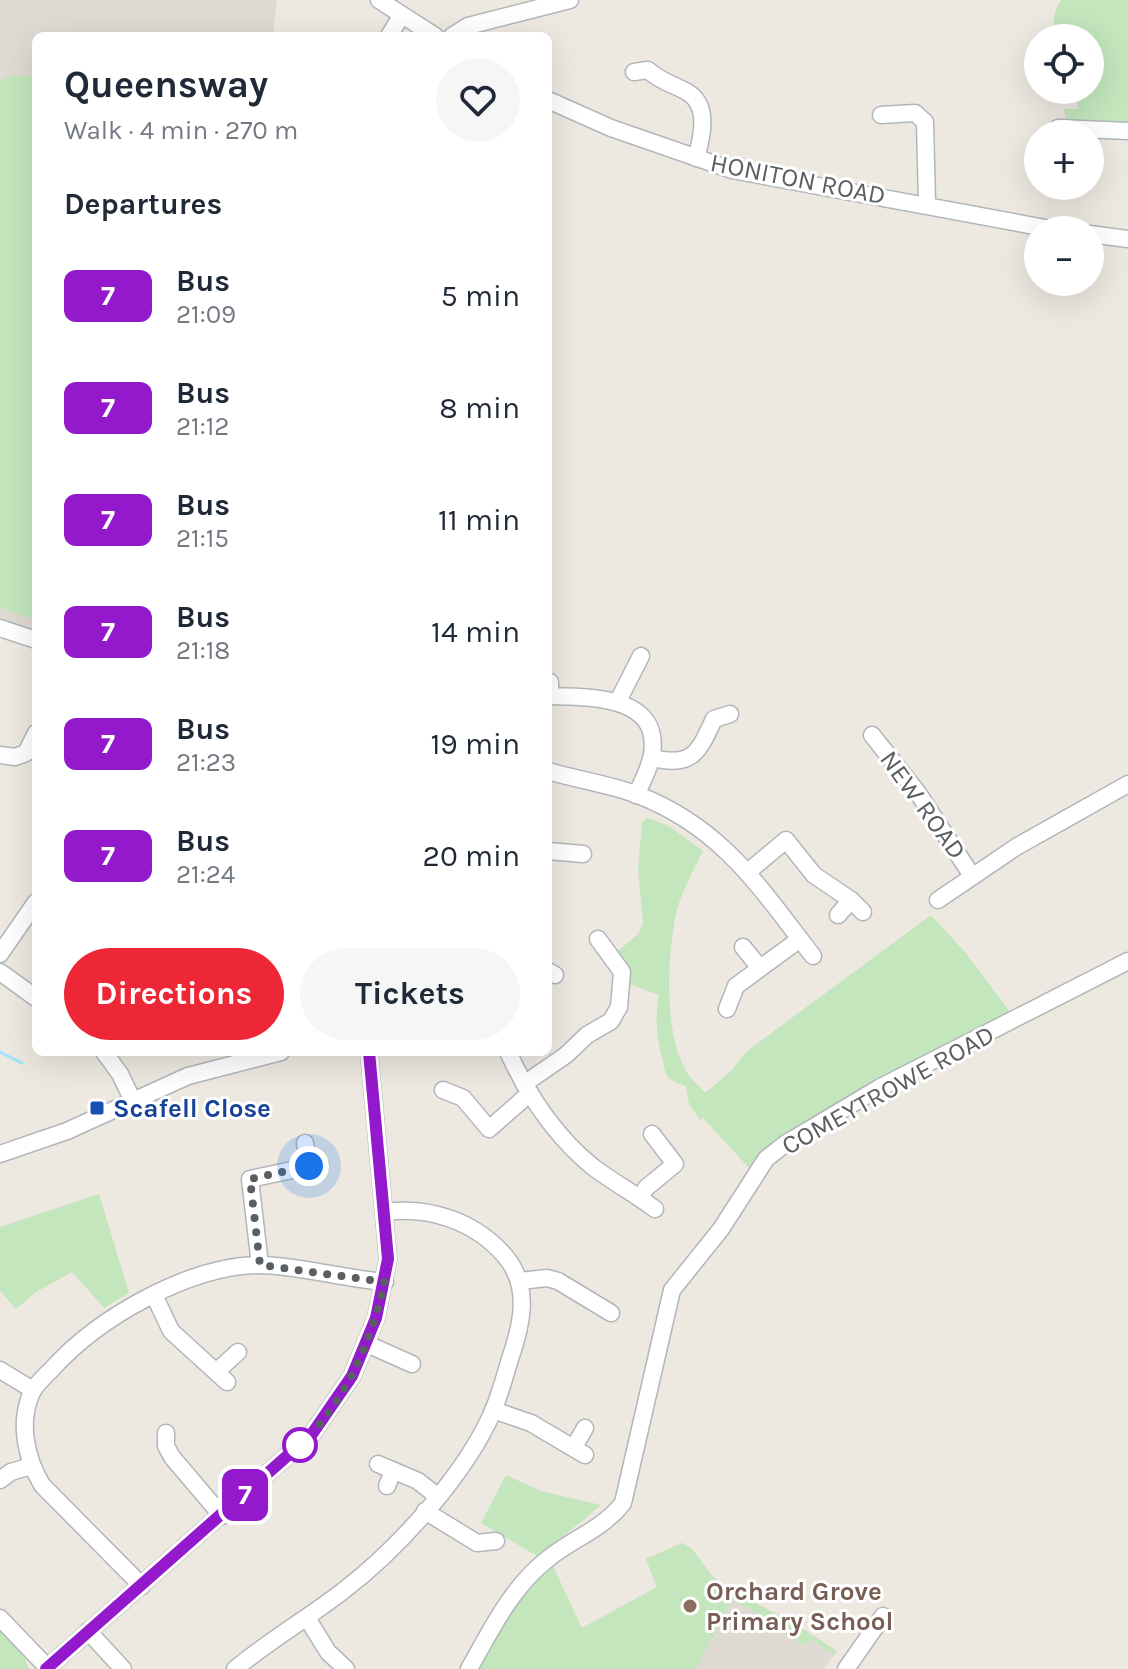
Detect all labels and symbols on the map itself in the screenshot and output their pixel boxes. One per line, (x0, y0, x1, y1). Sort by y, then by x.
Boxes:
street label: HONITON ROAD (708, 147, 888, 211)
street label: NEW ROAD (873, 745, 973, 865)
street label: COMEYTROWE ROAD (776, 1019, 1000, 1161)
place label: Scafell Close (113, 1093, 271, 1124)
marker: Scafell Close (88, 1099, 106, 1117)
your location (289, 1146, 329, 1186)
unlabelled marker (283, 1428, 317, 1462)
line badge: 7 (219, 1469, 271, 1521)
place label: Orchard Grove Primary School (706, 1576, 893, 1637)
marker: Orchard Grove Primary School (681, 1597, 699, 1615)

